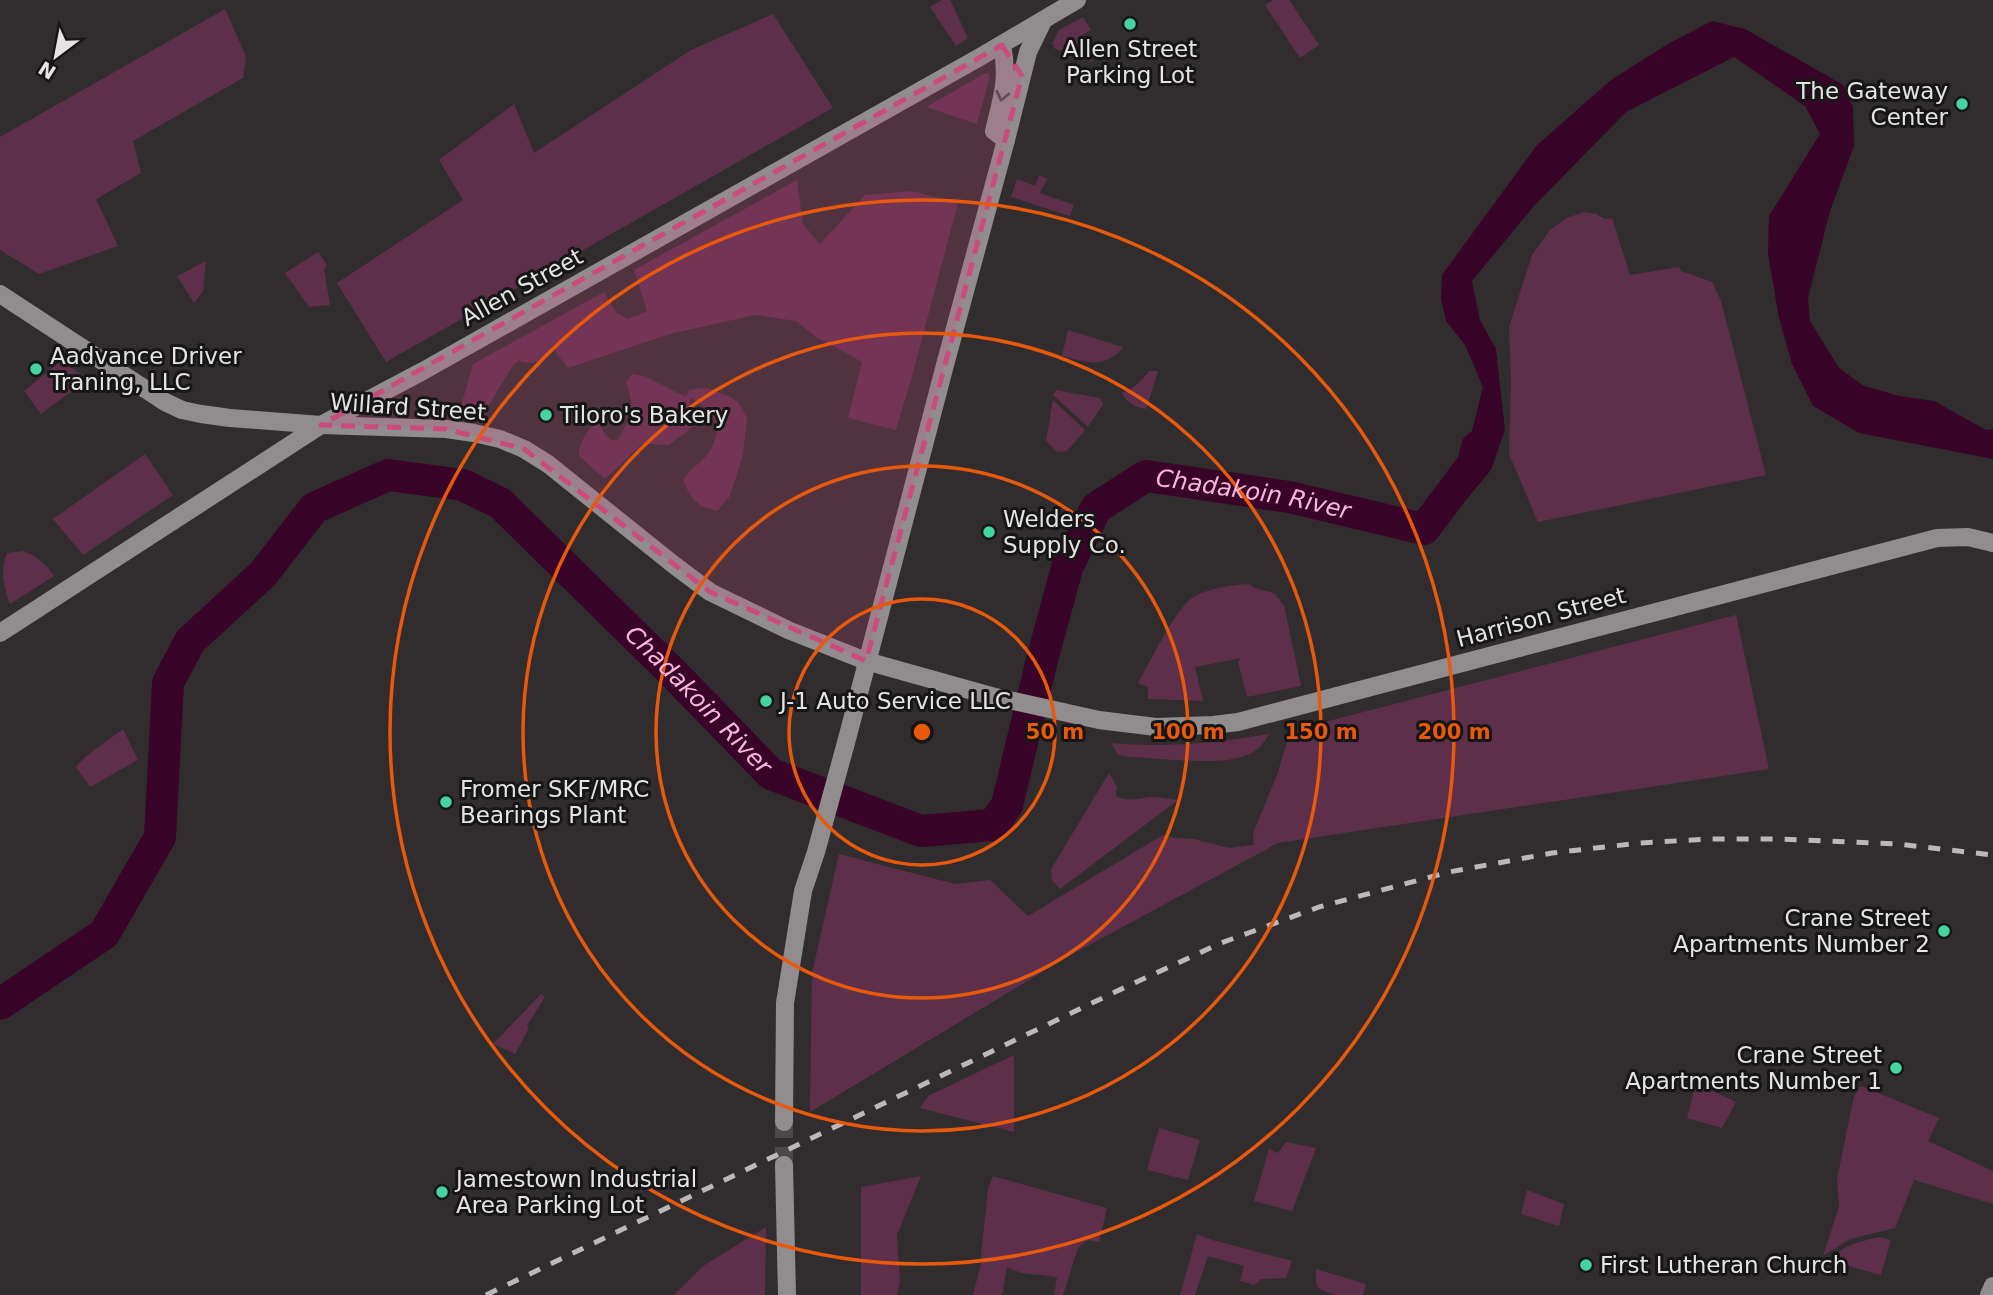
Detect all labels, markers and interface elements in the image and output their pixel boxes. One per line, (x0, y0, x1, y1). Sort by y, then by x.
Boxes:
marker: Allen Street Parking Lot (1122, 16, 1138, 32)
north arrow (21, 21, 91, 91)
place label: Allen Street Parking Lot (1063, 36, 1197, 88)
text: N (34, 57, 60, 84)
place label: The Gateway Center (1795, 78, 1949, 130)
one-way arrow (996, 90, 1010, 102)
marker: The Gateway Center (1954, 96, 1970, 112)
street label: Allen Street (457, 243, 587, 331)
place label: Aadvance Driver Traning, LLC (49, 343, 242, 395)
marker: Aadvance Driver Traning, LLC (28, 361, 44, 377)
street label: Willard Street (329, 389, 487, 425)
place label: Tiloro's Bakery (559, 402, 728, 428)
marker: Tiloro's Bakery (538, 407, 554, 423)
water label: Chadakoin River (1154, 464, 1355, 526)
place label: Welders Supply Co. (1003, 506, 1126, 558)
marker: Welders Supply Co. (981, 524, 997, 540)
street label: Harrison Street (1454, 582, 1628, 652)
water label: Chadakoin River (619, 620, 779, 782)
place label: J-1 Auto Service LLC (778, 688, 1011, 714)
marker: J-1 Auto Service LLC (758, 693, 774, 709)
centre of rings (910, 720, 934, 744)
text: 50 m (1026, 720, 1084, 744)
text: 100 m (1151, 720, 1225, 744)
text: 150 m (1284, 720, 1358, 744)
text: 200 m (1417, 720, 1491, 744)
place label: Fromer SKF/MRC Bearings Plant (460, 776, 649, 828)
marker: Fromer SKF/MRC Bearings Plant (438, 794, 454, 810)
place label: Crane Street Apartments Number 2 (1673, 905, 1930, 957)
marker: Crane Street Apartments Number 2 (1936, 923, 1952, 939)
place label: Crane Street Apartments Number 1 (1625, 1042, 1882, 1094)
marker: Crane Street Apartments Number 1 (1888, 1060, 1904, 1076)
place label: Jamestown Industrial Area Parking Lot (454, 1166, 697, 1218)
marker: Jamestown Industrial Area Parking Lot (434, 1184, 450, 1200)
place label: First Lutheran Church (1600, 1252, 1847, 1278)
marker: First Lutheran Church (1578, 1257, 1594, 1273)

